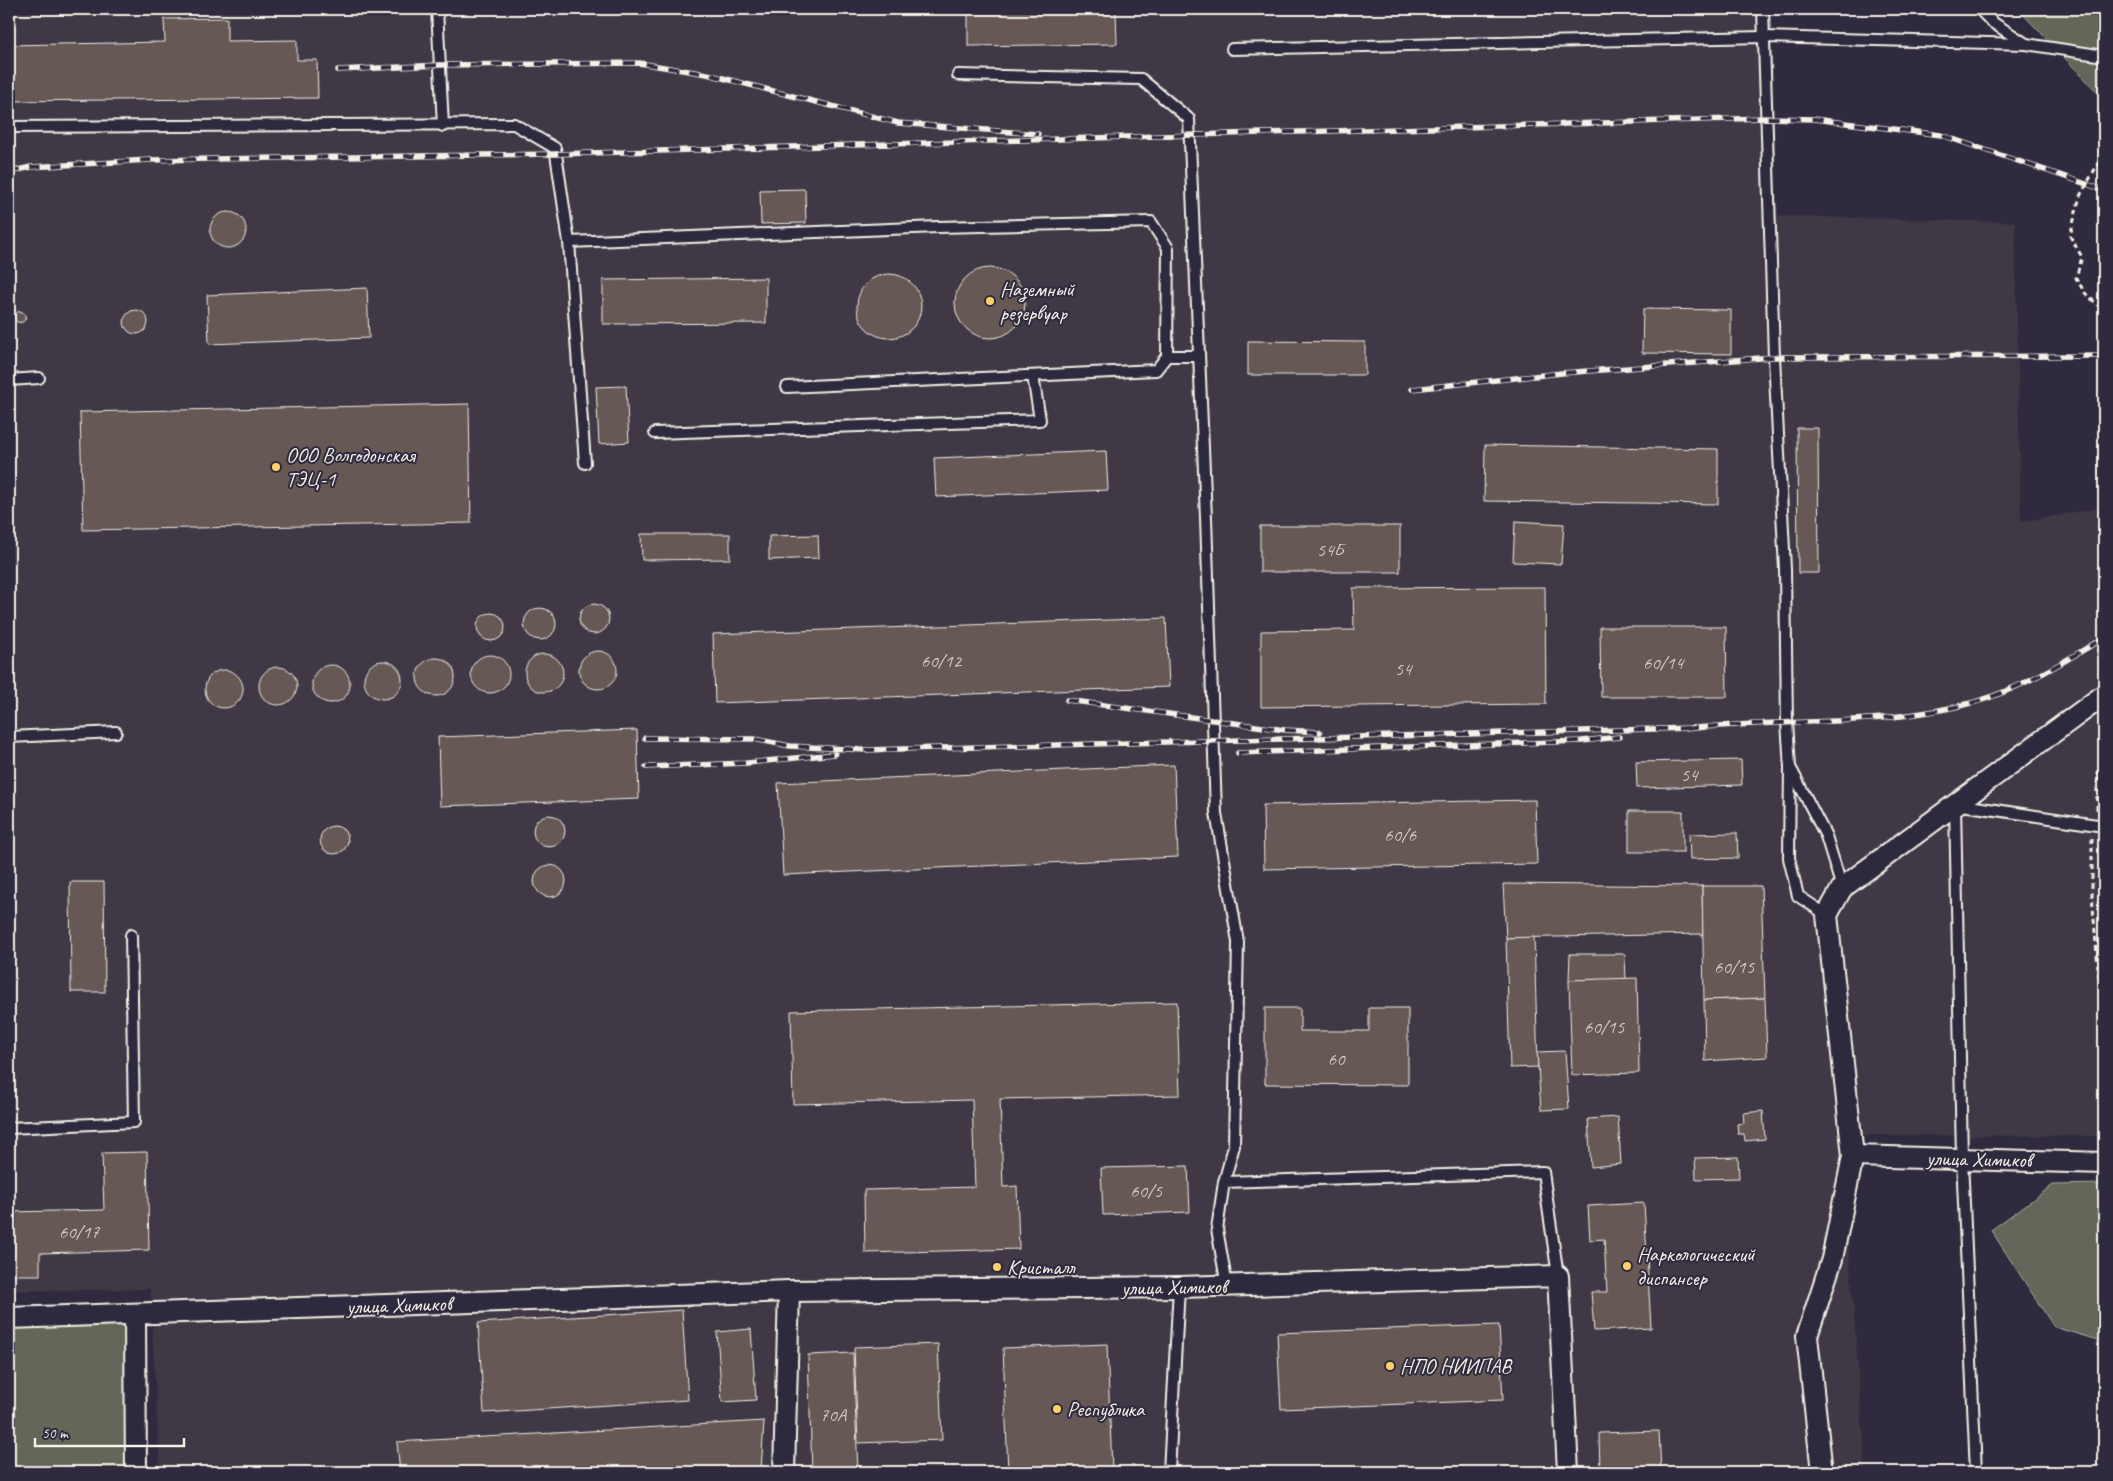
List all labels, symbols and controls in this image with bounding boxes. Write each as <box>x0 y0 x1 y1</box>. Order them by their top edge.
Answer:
place label: Наземный резервуар <box>1000 276 1076 326</box>
marker: Наземный резервуар <box>984 295 996 307</box>
place label: ООО Волгодонская ТЭЦ-1 <box>286 442 416 492</box>
marker: ООО Волгодонская ТЭЦ-1 <box>270 461 282 473</box>
house number: 54Б <box>1317 538 1347 562</box>
house number: 60/12 <box>921 649 963 673</box>
house number: 60/14 <box>1643 651 1686 675</box>
house number: 54 <box>1394 657 1414 681</box>
house number: 54 <box>1680 763 1700 787</box>
house number: 60/6 <box>1384 823 1417 847</box>
house number: 60/15 <box>1714 955 1756 979</box>
house number: 60/15 <box>1584 1015 1626 1039</box>
house number: 60 <box>1327 1047 1346 1071</box>
street label: улица Химиков <box>1924 1145 2036 1173</box>
house number: 60/5 <box>1130 1179 1163 1203</box>
house number: 60/17 <box>59 1220 101 1244</box>
place label: Наркологический диспансер <box>1637 1241 1756 1291</box>
place label: Кристалл <box>1007 1254 1076 1280</box>
marker: Наркологический диспансер <box>1621 1260 1633 1272</box>
marker: Кристалл <box>991 1261 1003 1273</box>
street label: улица Химиков <box>1119 1273 1231 1301</box>
street label: улица Химиков <box>344 1290 456 1320</box>
place label: НПО НИИПАВ <box>1400 1353 1513 1379</box>
marker: НПО НИИПАВ <box>1384 1360 1396 1372</box>
place label: Республика <box>1067 1396 1146 1422</box>
house number: 70А <box>820 1403 848 1427</box>
marker: Республика <box>1051 1403 1063 1415</box>
scale bar <box>35 1416 184 1448</box>
text: 50 m <box>42 1424 69 1443</box>

